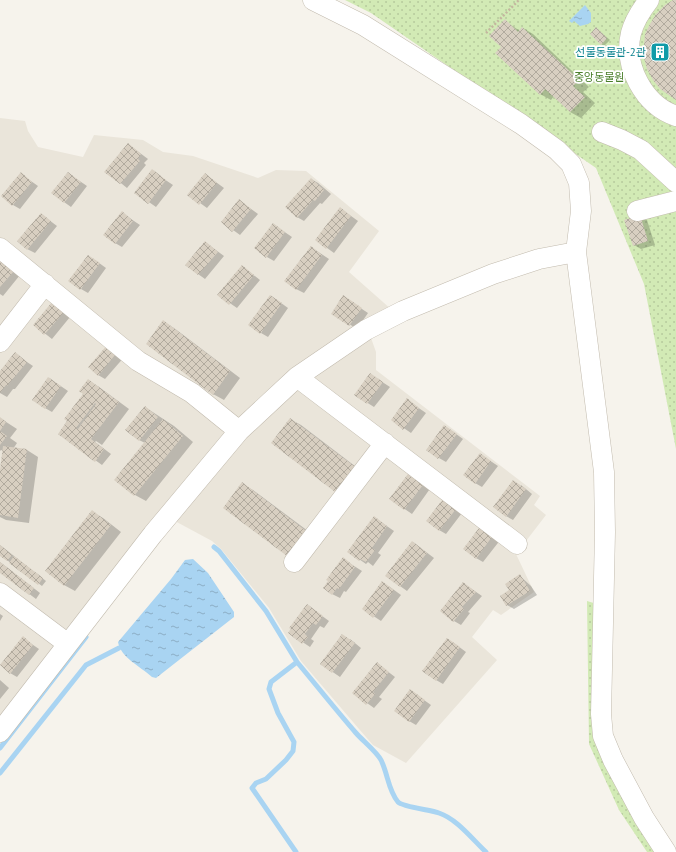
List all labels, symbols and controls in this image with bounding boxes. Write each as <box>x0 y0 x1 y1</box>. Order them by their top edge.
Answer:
building icon: 선물동물관-2관 <box>649 41 671 63</box>
place label: 선물동물관-2관 <box>575 45 646 59</box>
park label: 중앙동물원 <box>574 70 624 84</box>

